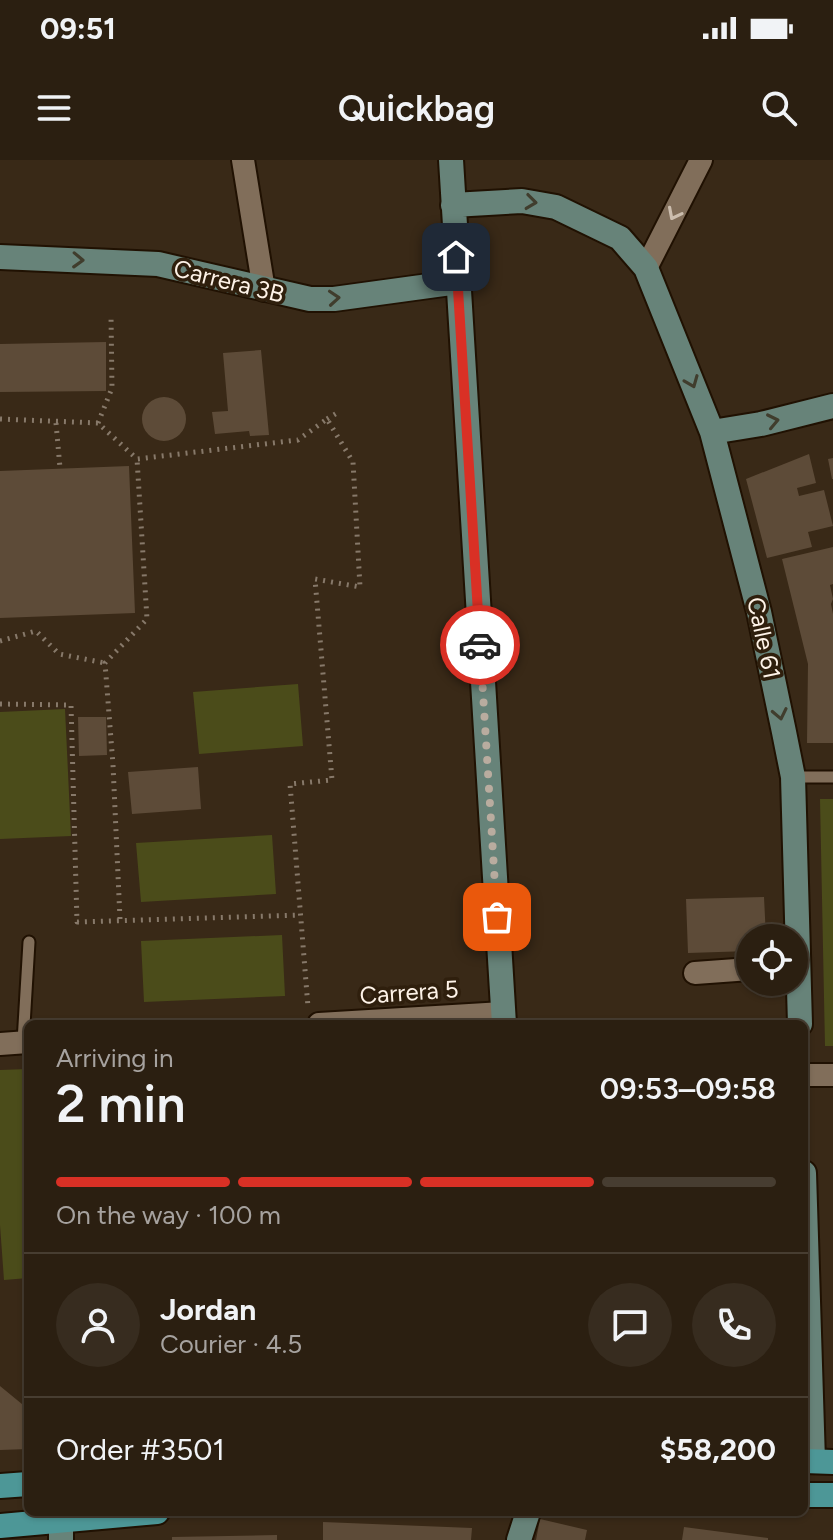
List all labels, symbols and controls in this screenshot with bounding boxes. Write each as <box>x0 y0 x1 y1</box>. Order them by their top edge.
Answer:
text: 09:51 <box>40 10 116 47</box>
icon: menu <box>32 86 76 130</box>
icon: search <box>757 86 801 130</box>
text: Quickbag <box>338 87 495 130</box>
one-way arrow <box>525 194 538 211</box>
one-way arrow <box>668 206 683 221</box>
pin <box>422 223 490 291</box>
icon: home <box>434 235 478 279</box>
one-way arrow <box>72 251 85 268</box>
street label: Carrera 3B <box>171 253 287 309</box>
one-way arrow <box>328 290 341 307</box>
one-way arrow <box>682 375 699 389</box>
one-way arrow <box>766 414 780 431</box>
street label: Calle 61 <box>741 595 787 681</box>
courier <box>440 605 520 685</box>
icon: car <box>458 623 502 667</box>
one-way arrow <box>771 708 788 721</box>
pin <box>463 883 531 951</box>
icon: bag <box>475 895 519 939</box>
map controls <box>736 924 808 996</box>
button: locate <box>736 924 808 996</box>
street label: Carrera 5 <box>359 974 459 1010</box>
text: Arriving in <box>56 1042 174 1074</box>
text: 09:53–09:58 <box>600 1070 776 1107</box>
text: 2 min <box>56 1073 185 1135</box>
text: On the way · 100 m <box>56 1199 281 1231</box>
button: person <box>56 1283 140 1367</box>
button: chat <box>588 1283 672 1367</box>
button: phone <box>692 1283 776 1367</box>
text: Jordan <box>160 1291 256 1328</box>
text: Courier · 4.5 <box>160 1328 302 1360</box>
text: Order #3501 <box>56 1431 225 1468</box>
text: $58,200 <box>660 1431 776 1468</box>

